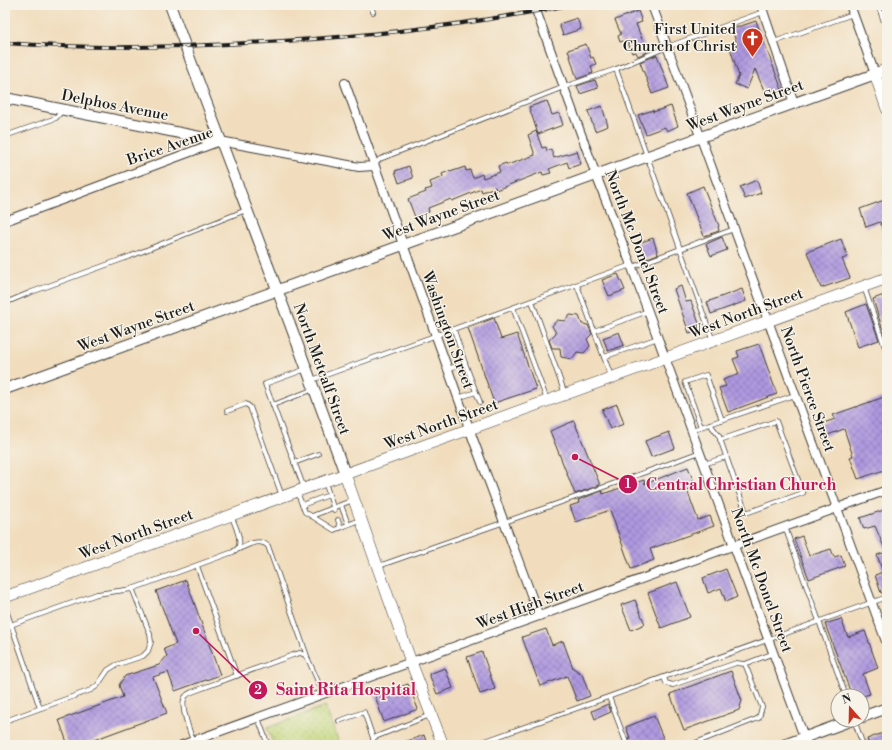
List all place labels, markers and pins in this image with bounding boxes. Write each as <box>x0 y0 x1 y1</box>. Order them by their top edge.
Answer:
place label: First United Church of Christ <box>623 20 737 56</box>
church icon: First United Church of Christ <box>739 25 765 58</box>
callout: Central Christian Church <box>618 470 845 498</box>
callout: Saint Rita Hospital <box>248 676 424 704</box>

